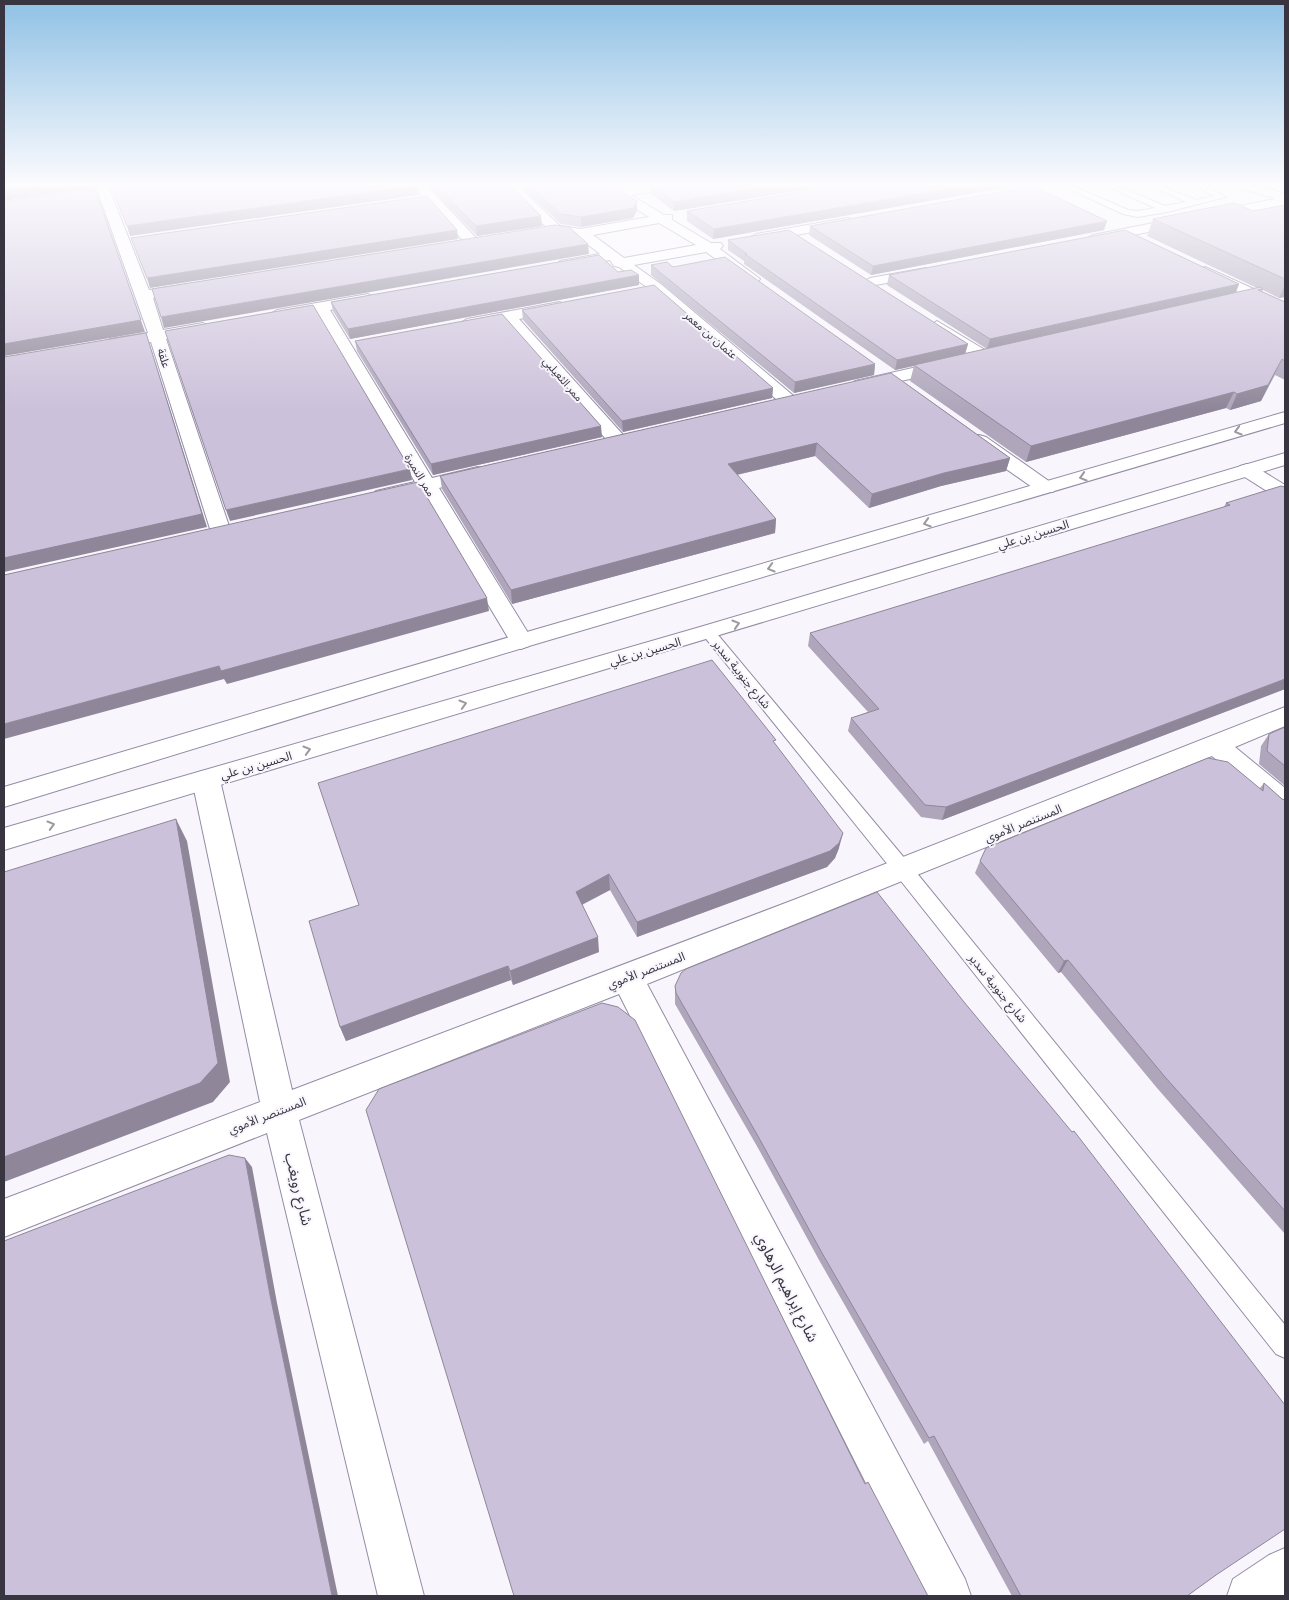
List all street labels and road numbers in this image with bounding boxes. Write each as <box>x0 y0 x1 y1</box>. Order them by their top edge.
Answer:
street label: عثمان بن معمر <box>681 307 741 362</box>
street label: علقة <box>154 347 174 370</box>
street label: ممر الثعيلبي <box>538 354 586 406</box>
street label: ممر النميرة <box>402 451 438 499</box>
street label: الحسين بن علي <box>995 516 1072 555</box>
street label: الحسين بن علي <box>607 634 684 671</box>
street label: شارع جنوبية سدير <box>707 636 774 713</box>
street label: الحسين بن علي <box>218 748 295 785</box>
street label: المستنصر الأموي <box>982 801 1065 848</box>
street label: المستنصر الأموي <box>605 948 688 994</box>
street label: شارع جنوبية سدير <box>963 950 1030 1027</box>
street label: المستنصر الأموي <box>226 1093 309 1139</box>
street label: شارع رويغب <box>278 1151 317 1228</box>
street label: شارع إبراهيم الرهاوي <box>748 1229 823 1347</box>

